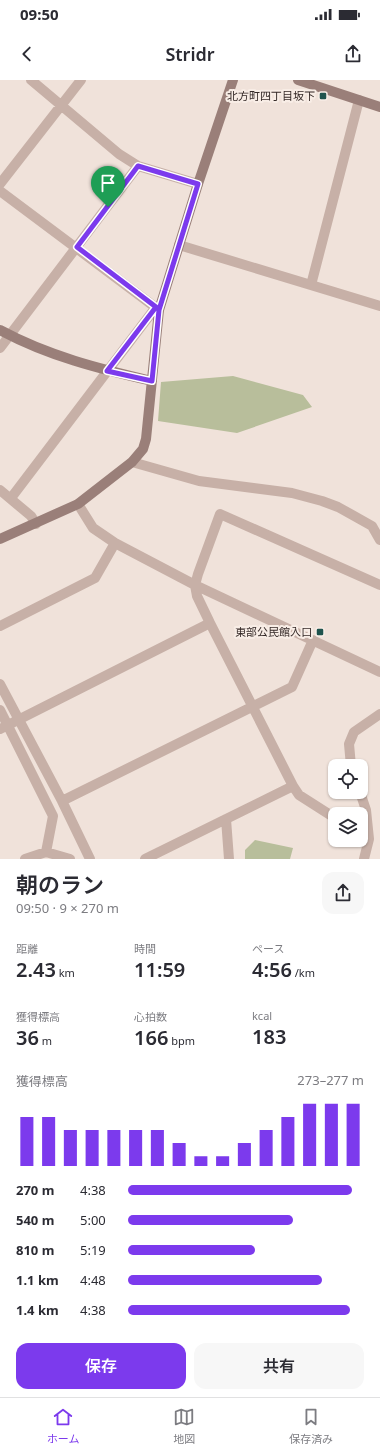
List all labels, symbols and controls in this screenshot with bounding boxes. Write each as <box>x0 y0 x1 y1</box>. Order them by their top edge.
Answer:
text: 09:50 <box>20 4 59 24</box>
text: Stridr <box>165 42 215 66</box>
icon: back <box>16 43 38 65</box>
icon: share <box>342 43 364 65</box>
place label: 北方町四丁目坂下 <box>227 88 315 103</box>
marker: 北方町四丁目坂下 <box>318 91 328 101</box>
pin <box>91 166 125 207</box>
icon: arrive <box>97 172 119 194</box>
place label: 東部公民館入口 <box>235 624 312 639</box>
marker: 東部公民館入口 <box>315 627 325 637</box>
map controls <box>328 759 368 847</box>
button: locate <box>328 759 368 799</box>
button: layers <box>328 807 368 847</box>
text: 朝のラン <box>16 869 104 899</box>
button: share <box>322 872 364 914</box>
text: 09:50 · 9 × 270 m <box>16 899 119 917</box>
text: 距離 <box>16 941 38 956</box>
text: 時間 <box>134 941 156 956</box>
text: ペース <box>252 941 284 956</box>
text: 2.43 <box>16 956 56 983</box>
text: 11:59 <box>134 956 185 983</box>
text: 4:56 <box>252 956 292 983</box>
text: km <box>56 965 75 980</box>
text: /km <box>292 965 315 980</box>
text: kcal <box>252 1008 272 1023</box>
text: 獲得標高 <box>16 1009 60 1024</box>
text: 心拍数 <box>134 1009 167 1024</box>
text: 183 <box>252 1023 286 1050</box>
text: 36 <box>16 1024 39 1051</box>
text: 166 <box>134 1024 168 1051</box>
text: m <box>39 1033 52 1048</box>
text: bpm <box>168 1033 195 1048</box>
text: 273–277 m <box>297 1071 364 1089</box>
text: 獲得標高 <box>16 1072 68 1090</box>
text: 270 m <box>16 1181 54 1199</box>
text: 4:38 <box>80 1181 106 1199</box>
text: 540 m <box>16 1211 54 1229</box>
text: 5:00 <box>80 1211 106 1229</box>
text: 810 m <box>16 1241 54 1259</box>
text: 5:19 <box>80 1241 106 1259</box>
text: 1.1 km <box>16 1271 59 1289</box>
text: 4:48 <box>80 1271 106 1289</box>
text: 1.4 km <box>16 1301 59 1319</box>
text: 4:38 <box>80 1301 106 1319</box>
button: 保存 <box>16 1343 186 1389</box>
button: 共有 <box>194 1343 364 1389</box>
tab: ホーム <box>47 1406 80 1446</box>
tab: 地図 <box>173 1406 195 1446</box>
tab: 保存済み <box>289 1406 333 1446</box>

